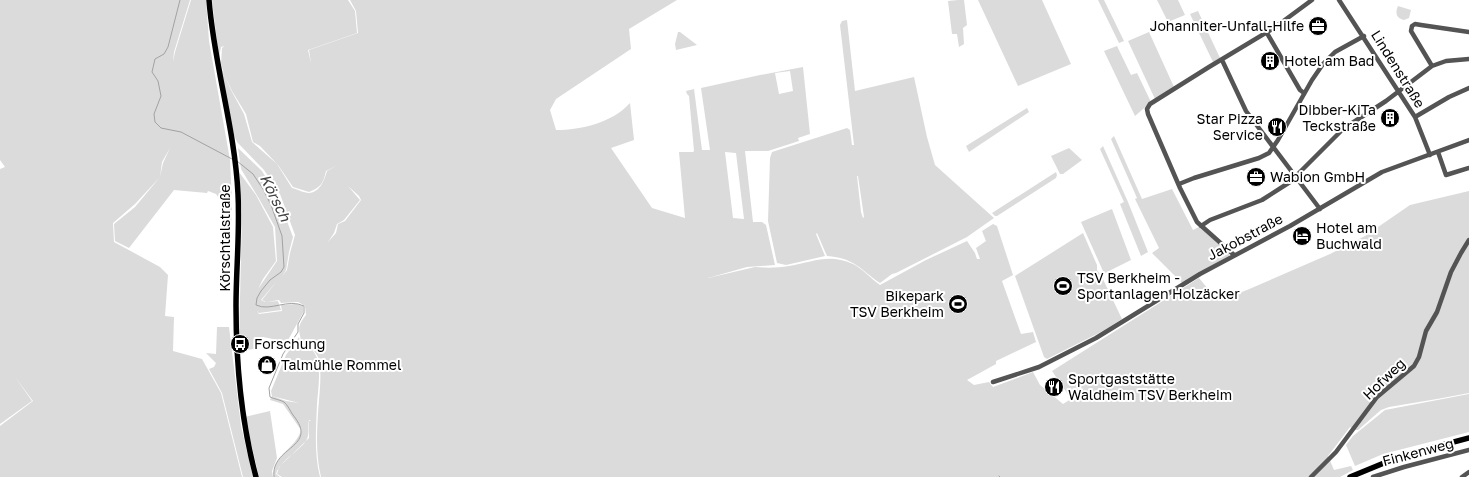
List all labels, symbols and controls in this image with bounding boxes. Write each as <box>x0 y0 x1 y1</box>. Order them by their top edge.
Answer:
office icon: Johanniter-Unfall-Hilfe <box>1307 15 1329 37</box>
place label: Johanniter-Unfall-Hilfe <box>1150 17 1304 34</box>
street label: Lindenstraße <box>1368 27 1429 111</box>
building icon: Hotel am Bad <box>1259 50 1281 72</box>
place label: Hotel am Bad <box>1284 52 1374 69</box>
place label: Dibber-KiTa Teckstraße <box>1298 101 1376 134</box>
building icon: Dibber-KiTa Teckstraße <box>1379 107 1401 129</box>
place label: Star Pizza Service <box>1197 110 1263 143</box>
restaurant icon: Star Pizza Service <box>1266 116 1288 138</box>
office icon: Wabion GmbH <box>1245 166 1267 188</box>
place label: Wabion GmbH <box>1270 168 1365 185</box>
water label: Körsch <box>257 171 295 225</box>
street label: Körschtalstraße <box>216 184 233 292</box>
street label: Jakobstraße <box>1204 210 1285 264</box>
place label: Hotel am Buchwald <box>1316 219 1382 252</box>
hotel icon: Hotel am Buchwald <box>1291 225 1313 247</box>
place label: TSV Berkheim - Sportanlagen Holzäcker <box>1077 269 1240 302</box>
sports icon: TSV Berkheim - Sportanlagen Holzäcker <box>1052 275 1074 297</box>
place label: Bikepark TSV Berkheim <box>850 287 944 320</box>
sports icon: Bikepark TSV Berkheim <box>947 293 969 315</box>
bus stop icon: Forschung <box>229 333 251 355</box>
place label: Forschung <box>254 335 325 352</box>
shop icon: Talmühle Rommel <box>256 354 278 376</box>
street label: Hofweg <box>1359 354 1408 403</box>
place label: Talmühle Rommel <box>281 356 401 373</box>
place label: Sportgaststätte Waldheim TSV Berkheim <box>1068 370 1232 403</box>
restaurant icon: Sportgaststätte Waldheim TSV Berkheim <box>1043 376 1065 398</box>
street label: Finkenweg <box>1380 434 1455 469</box>

